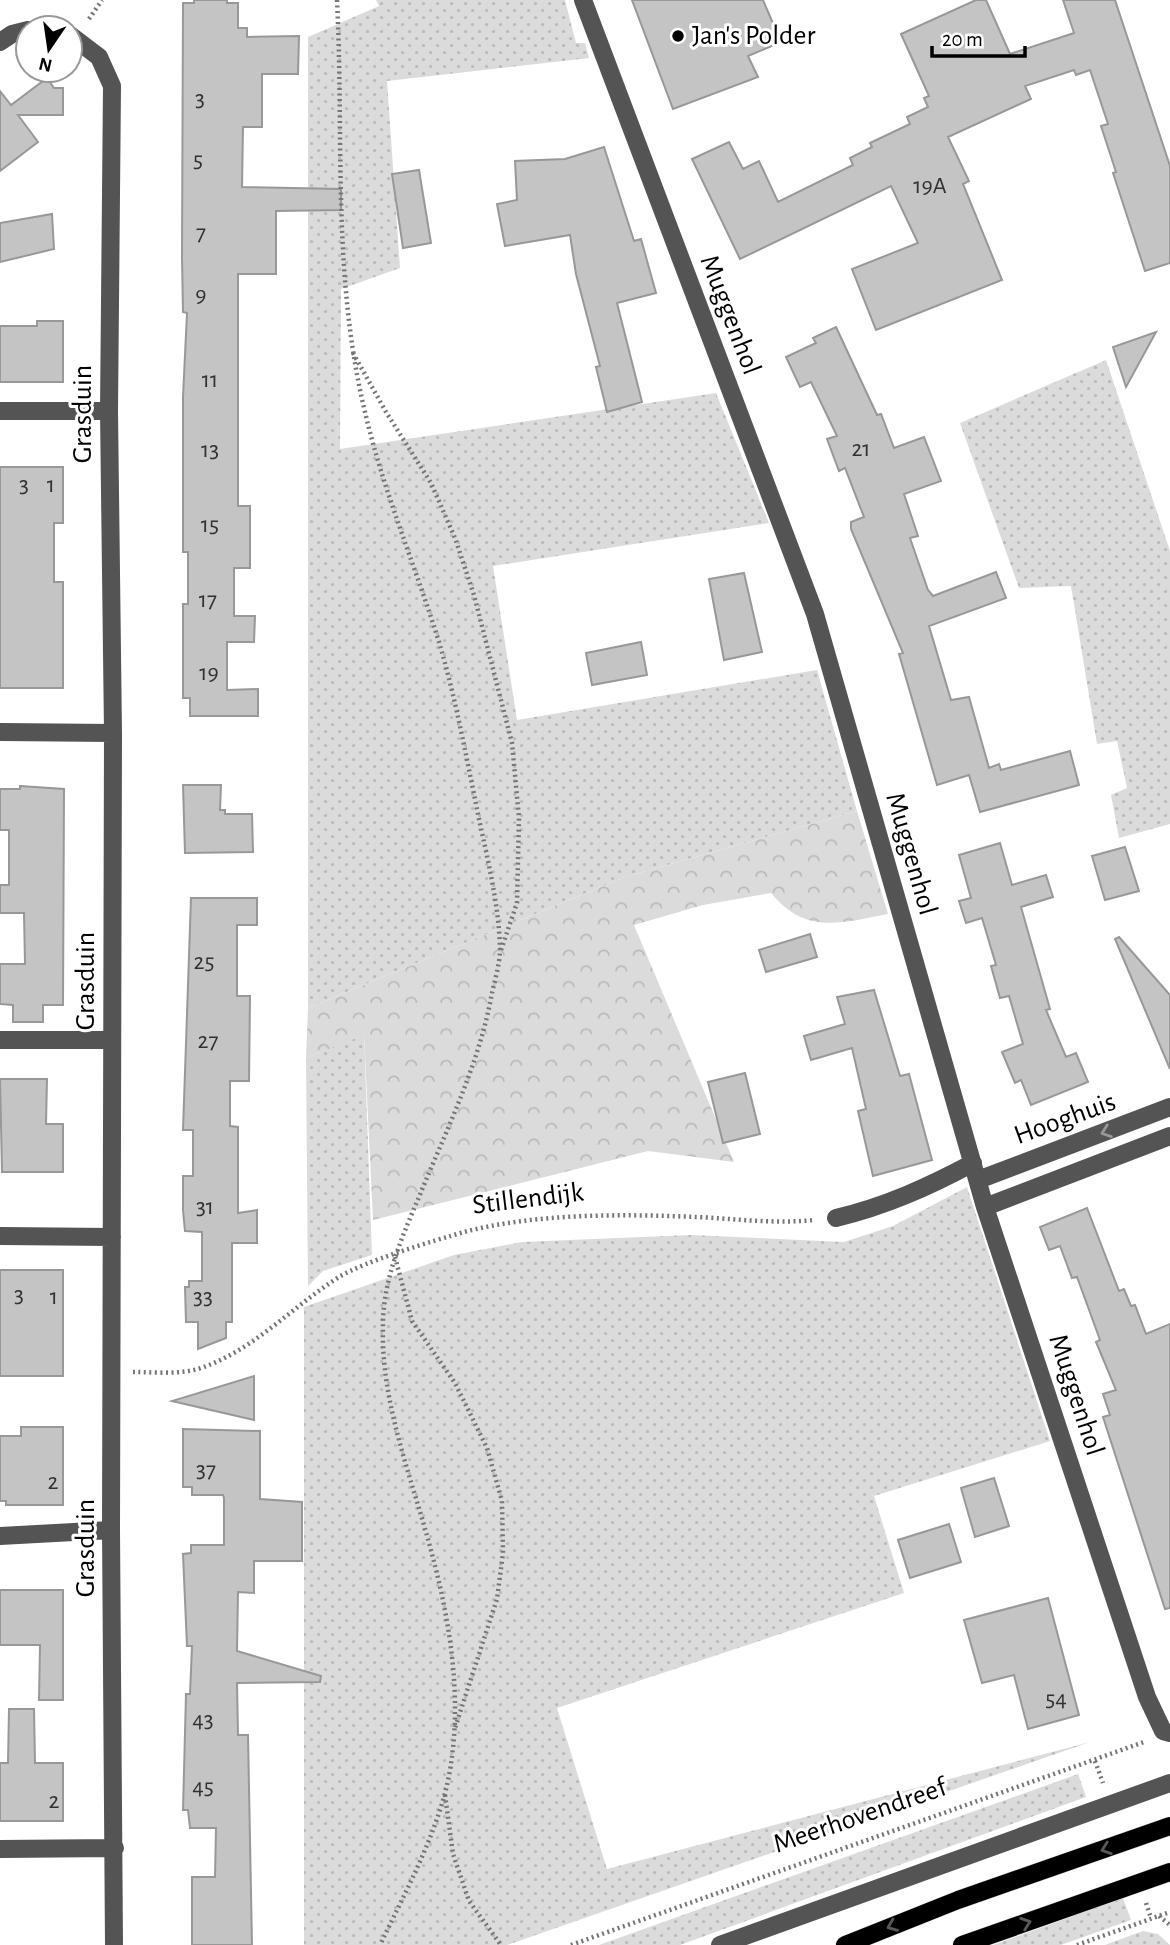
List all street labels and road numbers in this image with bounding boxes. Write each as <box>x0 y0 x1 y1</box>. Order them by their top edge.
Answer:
street label: Muggenhol <box>694 251 766 379</box>
street label: Grasduin <box>69 365 97 463</box>
street label: Muggenhol <box>880 790 942 918</box>
street label: Grasduin <box>72 932 100 1030</box>
street label: Hooghuis <box>1011 1088 1119 1150</box>
street label: Stillendijk <box>471 1178 585 1220</box>
street label: Muggenhol <box>1043 1331 1109 1459</box>
street label: Grasduin <box>72 1499 100 1597</box>
street label: Meerhovendreef <box>770 1773 952 1859</box>

